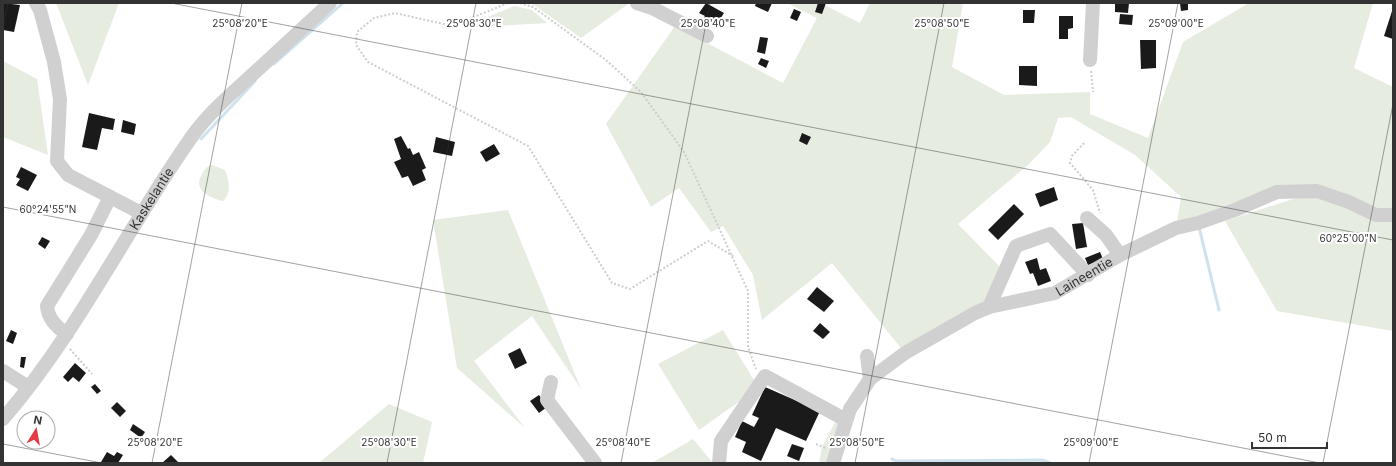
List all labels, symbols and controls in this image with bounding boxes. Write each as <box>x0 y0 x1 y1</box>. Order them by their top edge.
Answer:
text: 25°08'20"E <box>212 17 268 29</box>
text: 25°08'30"E <box>446 17 502 29</box>
text: 25°08'40"E <box>680 17 736 29</box>
text: 25°08'50"E <box>914 17 970 29</box>
text: 25°09'00"E <box>1148 17 1204 29</box>
street label: Kaskelantie <box>126 164 177 233</box>
text: 60°24'55"N <box>20 203 76 215</box>
text: 60°25'00"N <box>1319 232 1377 244</box>
street label: Laineentie <box>1052 253 1115 299</box>
north arrow <box>16 410 56 450</box>
text: N <box>32 413 43 428</box>
scale bar <box>1252 424 1327 450</box>
text: 50 m <box>1258 430 1287 445</box>
text: 25°08'20"E <box>127 436 183 448</box>
text: 25°08'30"E <box>361 436 417 448</box>
text: 25°08'40"E <box>595 436 651 448</box>
text: 25°08'50"E <box>829 436 885 448</box>
text: 25°09'00"E <box>1063 436 1119 448</box>

